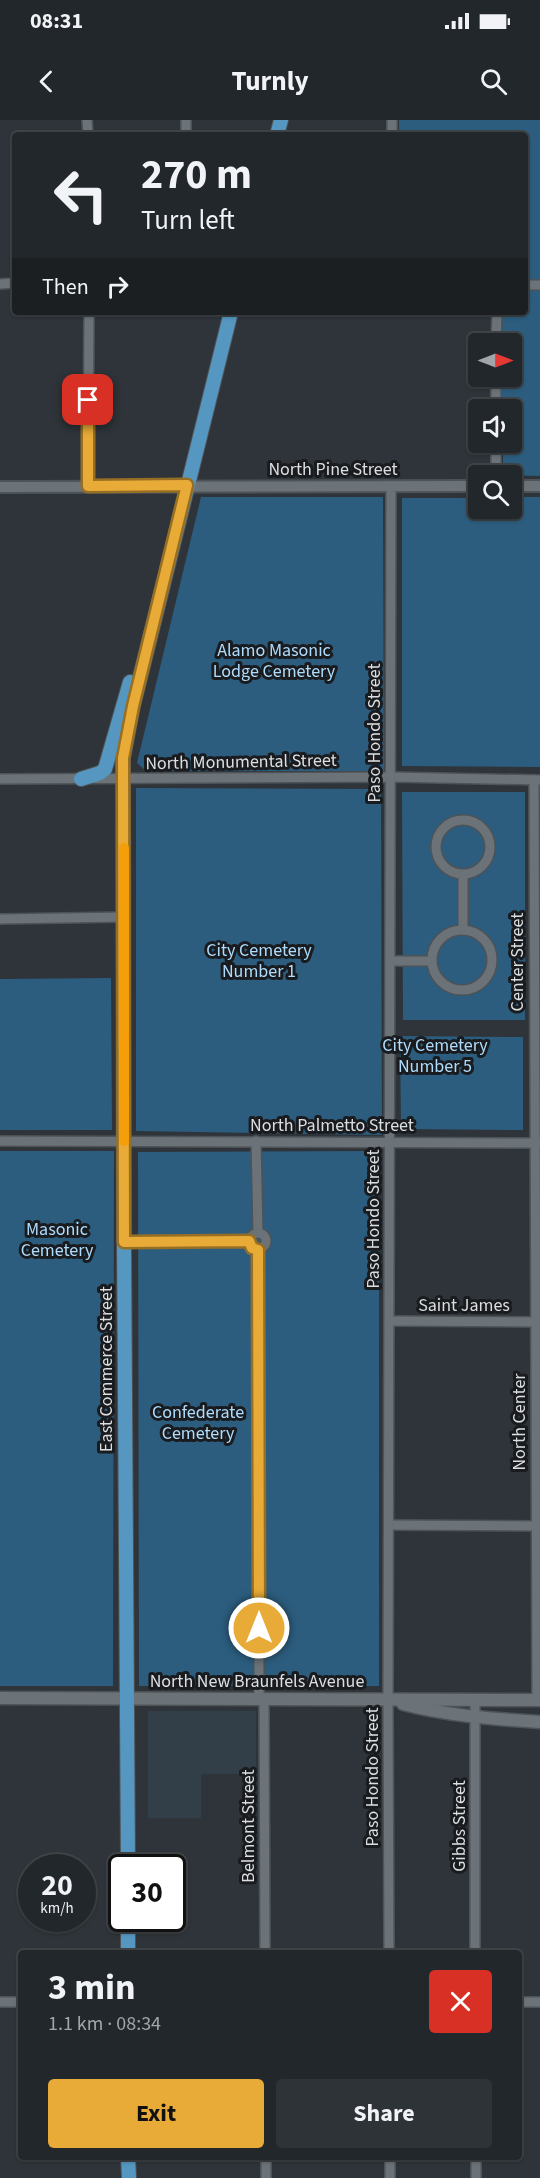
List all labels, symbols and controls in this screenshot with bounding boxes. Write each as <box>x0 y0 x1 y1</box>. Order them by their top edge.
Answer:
text: 08:31 <box>30 5 83 37</box>
text: Turnly <box>231 62 309 101</box>
icon: back <box>30 65 63 98</box>
icon: search <box>477 65 510 98</box>
text: 270 m <box>141 145 252 205</box>
icon: left <box>42 156 120 234</box>
text: Turn left <box>141 201 235 240</box>
icon: right <box>101 270 134 303</box>
text: Then <box>42 271 89 303</box>
north arrow <box>468 333 522 387</box>
map controls <box>468 333 522 519</box>
pin <box>62 374 113 425</box>
icon: arrive <box>71 383 104 416</box>
button: sound <box>468 399 522 453</box>
street label: North Pine Street <box>268 457 398 482</box>
button: search <box>468 465 522 519</box>
park label: Alamo Masonic Lodge Cemetery <box>213 638 336 684</box>
street label: Paso Hondo Street <box>362 663 387 803</box>
street label: North Monumental Street <box>145 748 337 776</box>
street label: Center Street <box>505 913 530 1011</box>
park label: City Cemetery Number 1 <box>206 938 312 984</box>
park label: City Cemetery Number 5 <box>382 1033 488 1079</box>
street label: North Palmetto Street <box>250 1113 414 1138</box>
street label: Paso Hondo Street <box>361 1149 386 1289</box>
park label: Masonic Cemetery <box>21 1217 94 1263</box>
street label: East Commerce Street <box>94 1286 119 1452</box>
street label: Saint James <box>418 1293 510 1318</box>
street label: North Center <box>507 1373 532 1471</box>
park label: Confederate Cemetery <box>152 1400 244 1446</box>
position arrow <box>227 1596 291 1660</box>
street label: North New Braunfels Avenue <box>150 1669 364 1694</box>
street label: Paso Hondo Street <box>360 1707 385 1847</box>
street label: Belmont Street <box>236 1769 261 1883</box>
street label: Gibbs Street <box>447 1780 472 1872</box>
speed limit sign: 30 <box>108 1854 186 1932</box>
text: 20 <box>41 1864 73 1907</box>
text: km/h <box>40 1898 74 1919</box>
text: 3 min <box>48 1962 136 2013</box>
button: close <box>429 1970 492 2033</box>
text: 1.1 km · 08:34 <box>48 2010 161 2038</box>
button: Exit <box>48 2079 264 2148</box>
button: Share <box>276 2079 492 2148</box>

